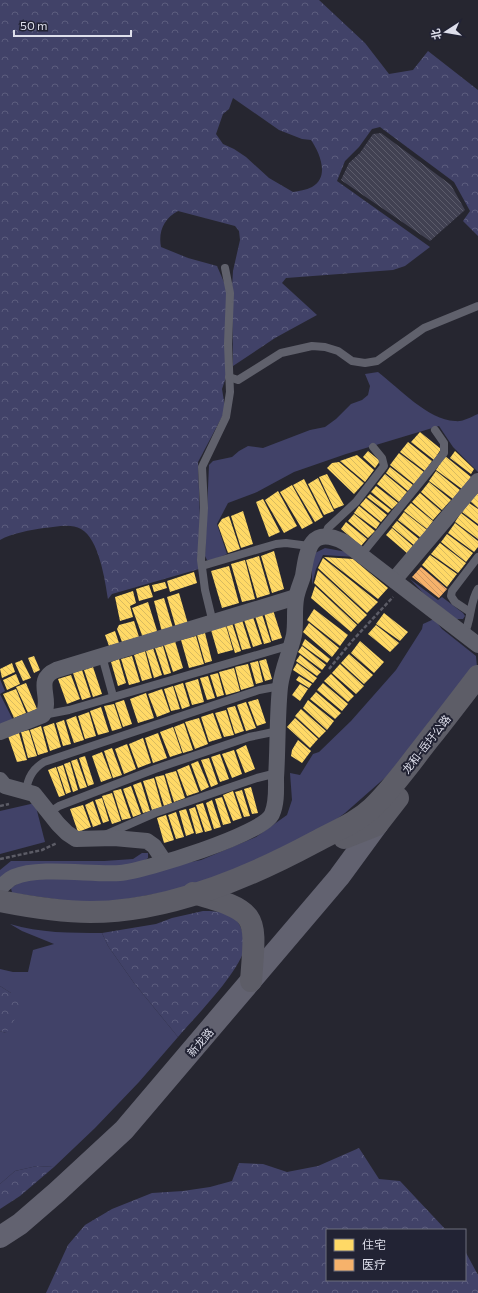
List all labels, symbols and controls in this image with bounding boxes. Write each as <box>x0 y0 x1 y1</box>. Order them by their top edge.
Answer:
scale bar <box>14 12 131 38</box>
north arrow <box>426 12 466 52</box>
text: 50 m <box>20 18 48 32</box>
text: 北 <box>428 27 443 41</box>
street label: 龙和-岳圩公路 <box>399 712 453 776</box>
street label: 新龙路 <box>184 1025 216 1059</box>
legend <box>326 1229 466 1281</box>
text: 住宅 <box>362 1237 386 1251</box>
text: 医疗 <box>362 1257 386 1271</box>

